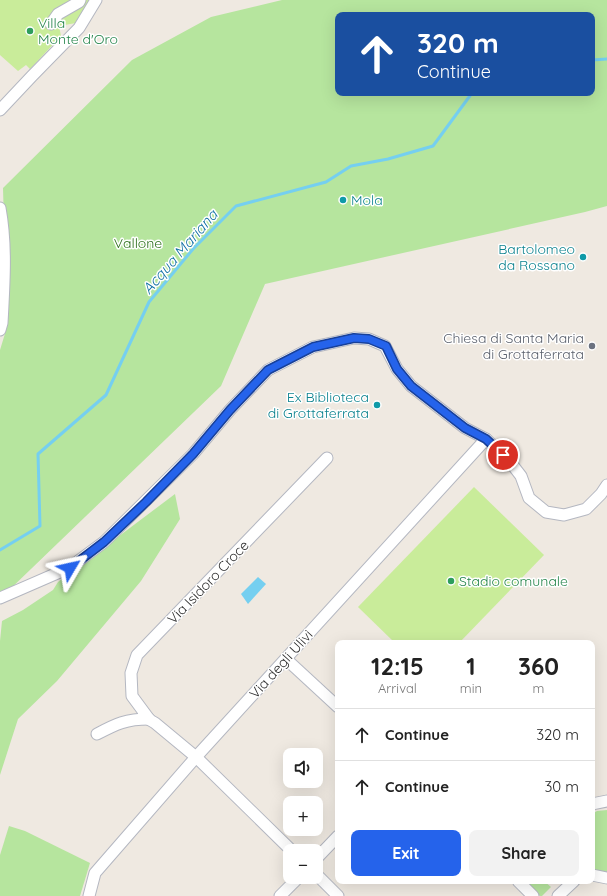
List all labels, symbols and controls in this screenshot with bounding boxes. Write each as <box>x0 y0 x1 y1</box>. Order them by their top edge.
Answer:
place label: Villa Monte d'Oro <box>38 14 118 48</box>
text: 320 m <box>417 25 499 60</box>
marker: Villa Monte d'Oro <box>25 26 35 36</box>
icon: ahead <box>351 28 403 80</box>
text: Continue <box>417 60 491 83</box>
place label: Mola <box>351 191 383 209</box>
marker: Mola <box>338 195 348 205</box>
water label: Acqua Mariana <box>138 205 222 298</box>
park label: Vallone <box>114 234 162 252</box>
place label: Bartolomeo da Rossano <box>498 240 575 274</box>
marker: Bartolomeo da Rossano <box>578 252 588 262</box>
place label: Chiesa di Santa Maria di Grottaferrata <box>443 329 584 363</box>
marker: Chiesa di Santa Maria di Grottaferrata <box>587 341 597 351</box>
place label: Ex Biblioteca di Grottaferrata <box>268 388 369 422</box>
marker: Ex Biblioteca di Grottaferrata <box>372 400 382 410</box>
pin <box>486 438 520 472</box>
icon: arrive <box>492 444 514 466</box>
street label: Via Isidoro Croce <box>163 536 253 628</box>
position arrow <box>49 547 91 589</box>
place label: Stadio comunale <box>459 572 568 590</box>
marker: Stadio comunale <box>446 576 456 586</box>
street label: Via degli Ulivi <box>245 626 317 702</box>
text: 12:15 <box>371 651 424 681</box>
text: 1 <box>466 651 476 681</box>
text: 360 <box>518 651 559 681</box>
text: Arrival <box>378 680 417 696</box>
text: min <box>460 680 482 696</box>
text: m <box>533 680 544 696</box>
icon: ahead <box>351 724 373 746</box>
text: Continue <box>385 725 449 744</box>
text: 320 m <box>536 725 579 744</box>
map controls <box>283 748 323 884</box>
button: sound <box>283 748 323 788</box>
icon: ahead <box>351 776 373 798</box>
text: Continue <box>385 777 449 796</box>
text: 30 m <box>544 777 579 796</box>
button: + <box>283 796 323 836</box>
button: Exit <box>351 830 461 876</box>
button: Share <box>469 830 579 876</box>
button: − <box>283 844 323 884</box>

